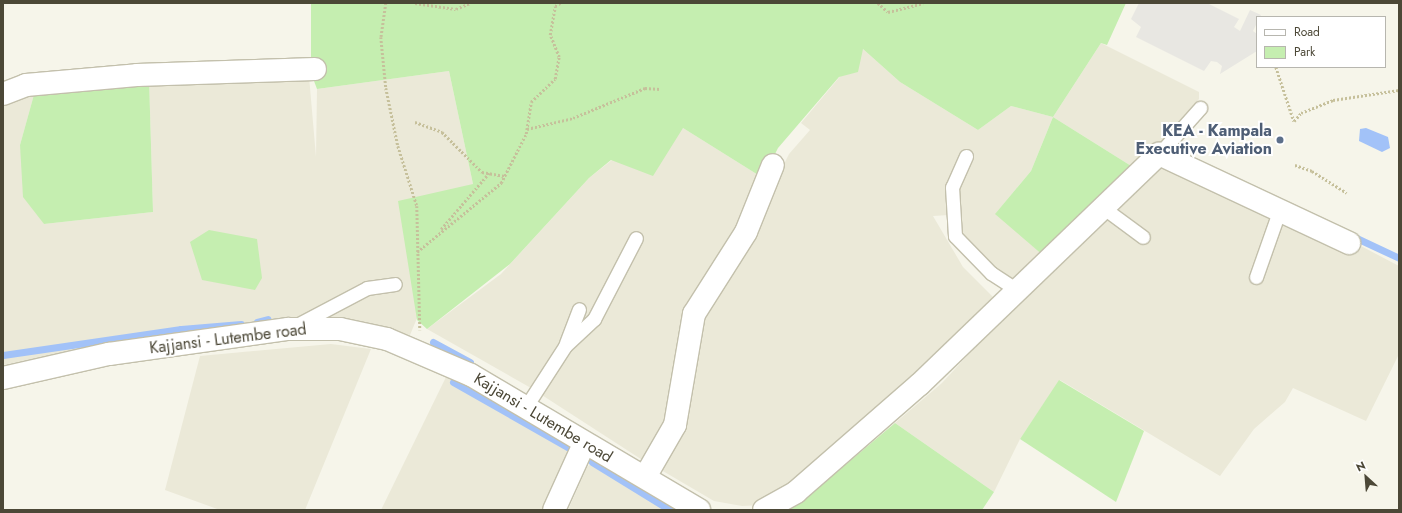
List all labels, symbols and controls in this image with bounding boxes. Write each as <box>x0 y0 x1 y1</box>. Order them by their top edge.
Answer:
legend <box>1256 16 1386 68</box>
text: Road <box>1294 23 1320 41</box>
text: Park <box>1294 43 1315 61</box>
place label: KEA - Kampala Executive Aviation <box>1136 121 1272 159</box>
marker: KEA - Kampala Executive Aviation <box>1275 135 1285 145</box>
street label: Kajjansi - Lutembe road <box>148 320 308 358</box>
street label: Kajjansi - Lutembe road <box>470 369 616 467</box>
north arrow <box>1346 457 1386 497</box>
text: N <box>1353 457 1368 475</box>

